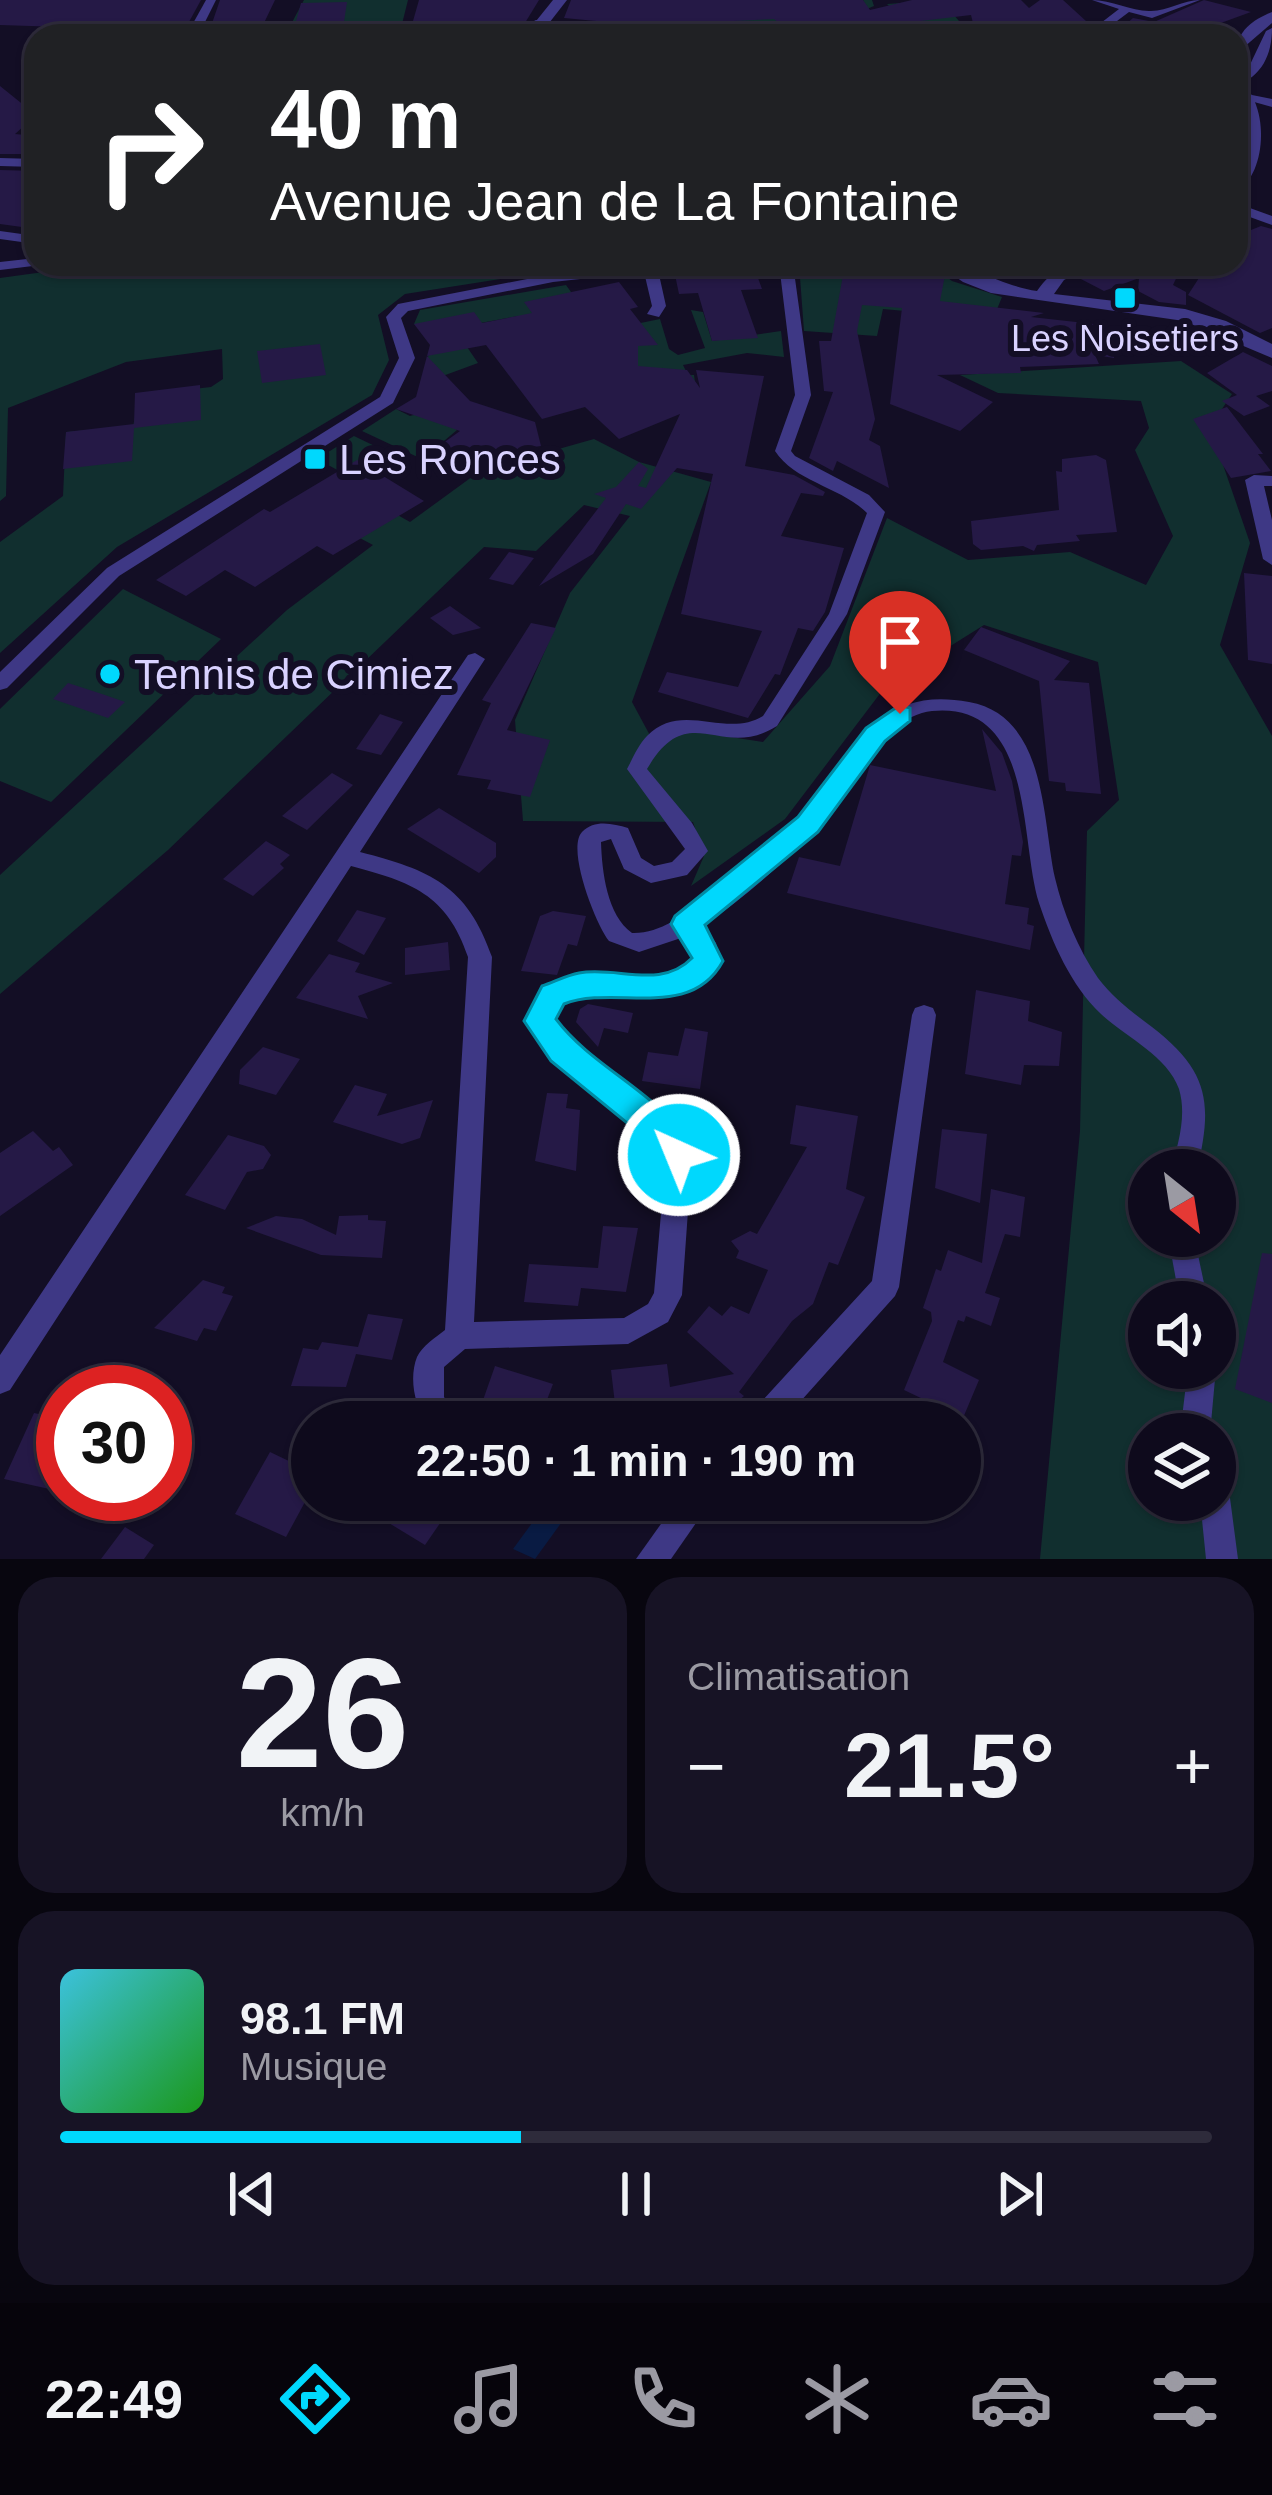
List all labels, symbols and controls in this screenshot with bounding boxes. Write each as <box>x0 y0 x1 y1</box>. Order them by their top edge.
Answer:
icon: right <box>72 72 228 228</box>
text: 40 m <box>270 72 461 166</box>
text: Avenue Jean de La Fontaine <box>270 171 960 231</box>
marker: Les Noisetiers <box>1112 285 1138 311</box>
place label: Les Noisetiers <box>1011 318 1239 359</box>
place label: Les Ronces <box>339 436 561 483</box>
marker: Les Ronces <box>302 446 328 472</box>
pin <box>849 591 951 714</box>
icon: arrive <box>867 609 933 675</box>
place label: Tennis de Cimiez <box>134 651 454 698</box>
marker: Tennis de Cimiez <box>97 661 123 687</box>
position arrow <box>616 1092 742 1218</box>
north arrow <box>1128 1149 1236 1257</box>
map controls <box>1128 1149 1236 1521</box>
button: sound <box>1128 1281 1236 1389</box>
speed limit sign: 30 <box>36 1365 192 1521</box>
button: layers <box>1128 1413 1236 1521</box>
text: 22:50 · 1 min · 190 m <box>416 1435 856 1486</box>
text: 26 <box>236 1626 409 1800</box>
text: Climatisation <box>687 1655 910 1698</box>
text: 21.5° <box>844 1716 1055 1816</box>
text: − <box>687 1729 726 1803</box>
text: + <box>1173 1729 1212 1803</box>
text: km/h <box>280 1791 365 1834</box>
text: 98.1 FM <box>240 1993 405 2044</box>
text: Musique <box>240 2045 387 2088</box>
icon: previous <box>219 2161 285 2227</box>
icon: pause <box>603 2161 669 2227</box>
icon: next <box>987 2161 1053 2227</box>
icon: directions <box>273 2357 357 2441</box>
icon: music <box>447 2357 531 2441</box>
icon: phone <box>621 2357 705 2441</box>
icon: climate <box>795 2357 879 2441</box>
icon: car <box>969 2357 1053 2441</box>
icon: filters <box>1143 2357 1227 2441</box>
text: 22:49 <box>45 2369 183 2429</box>

